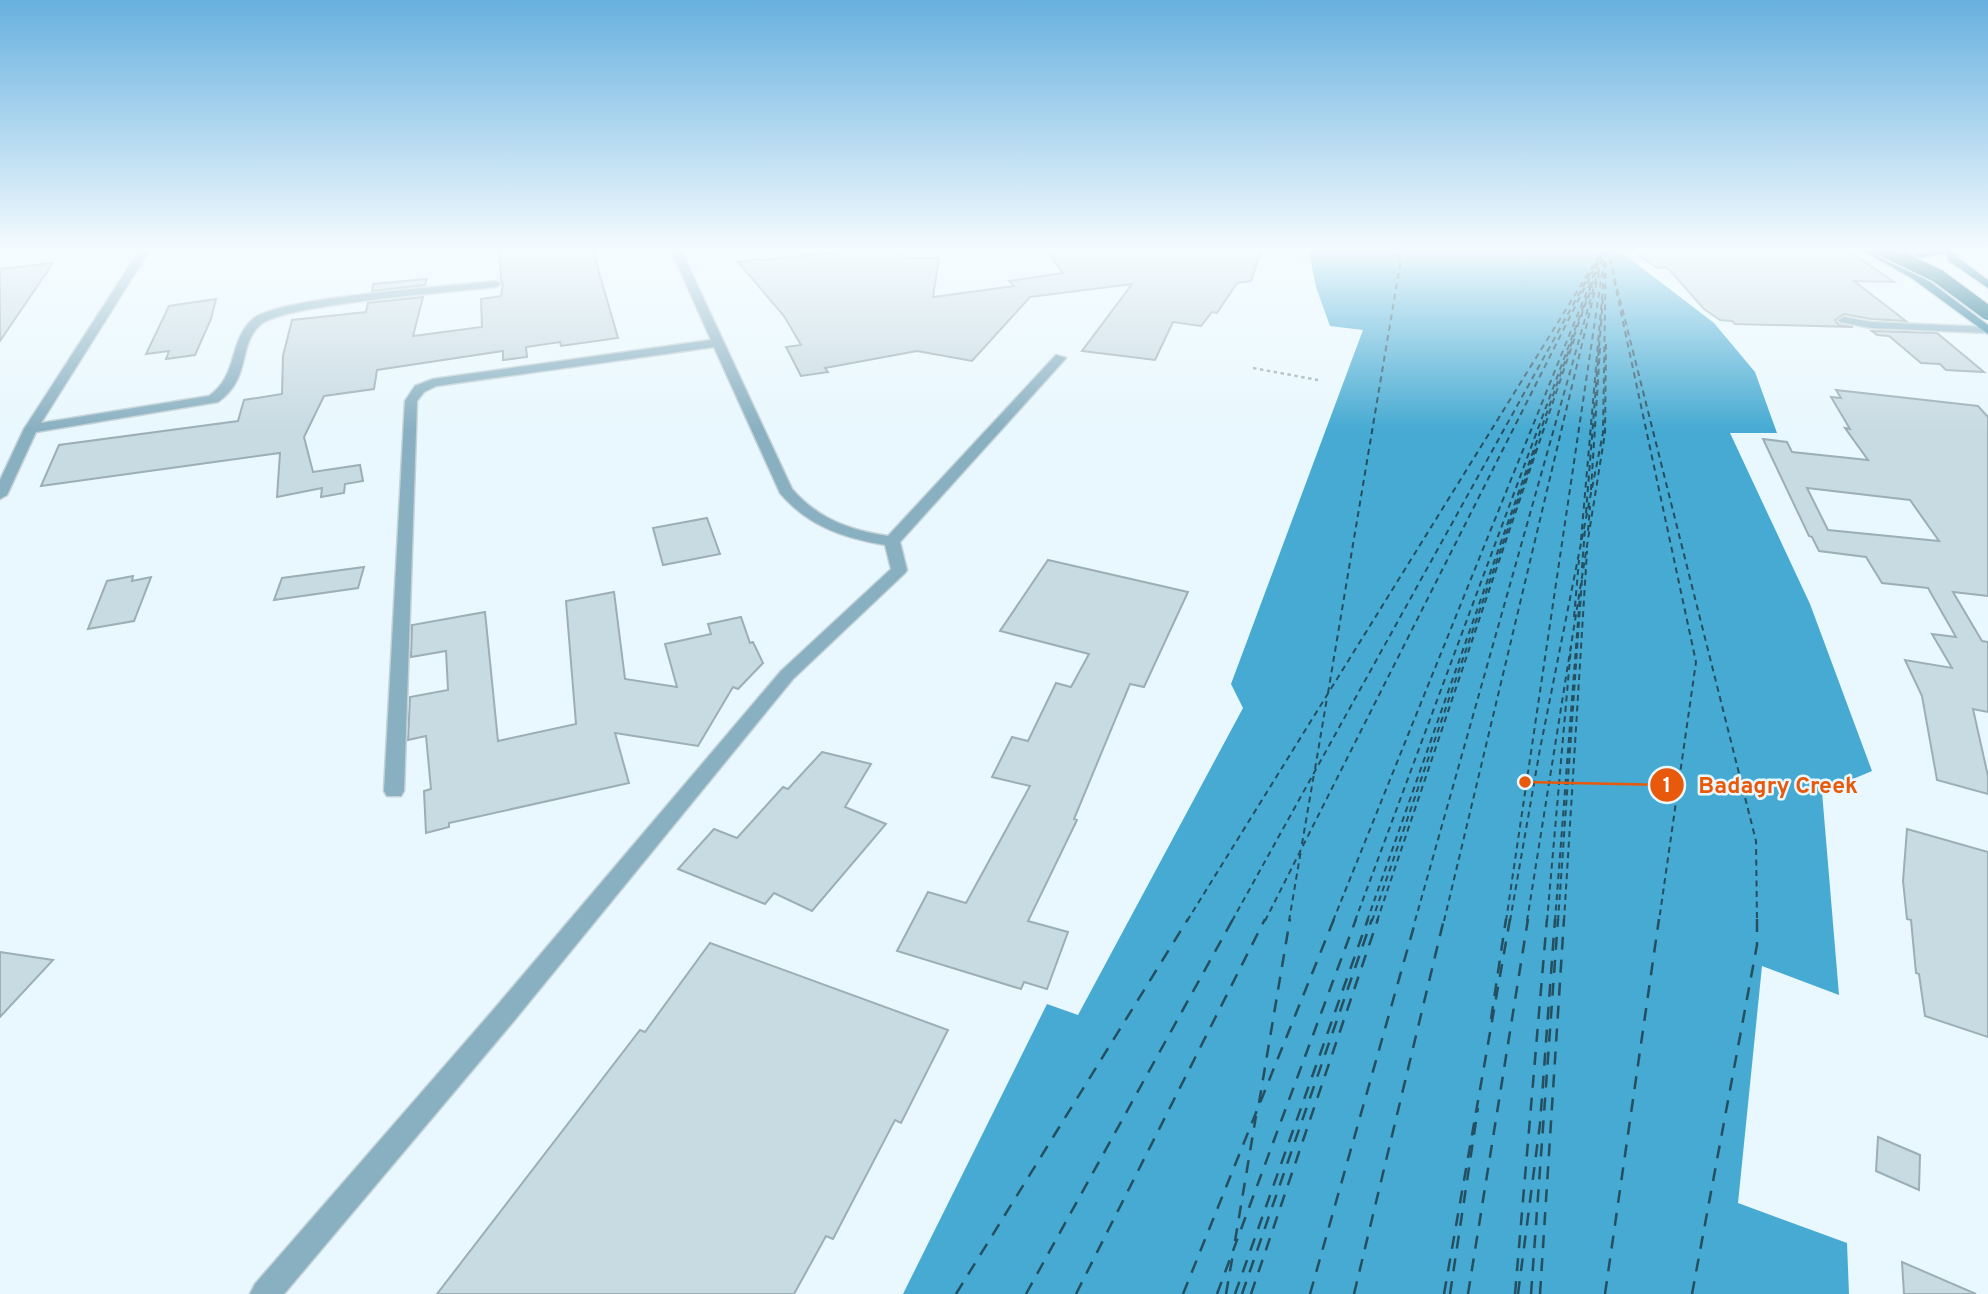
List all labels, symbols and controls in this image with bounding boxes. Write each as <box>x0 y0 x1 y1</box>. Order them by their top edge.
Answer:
callout: Badagry Creek <box>1650 763 1872 807</box>
text: 1 <box>1663 773 1671 800</box>
text: Badagry Creek <box>1698 773 1858 802</box>

